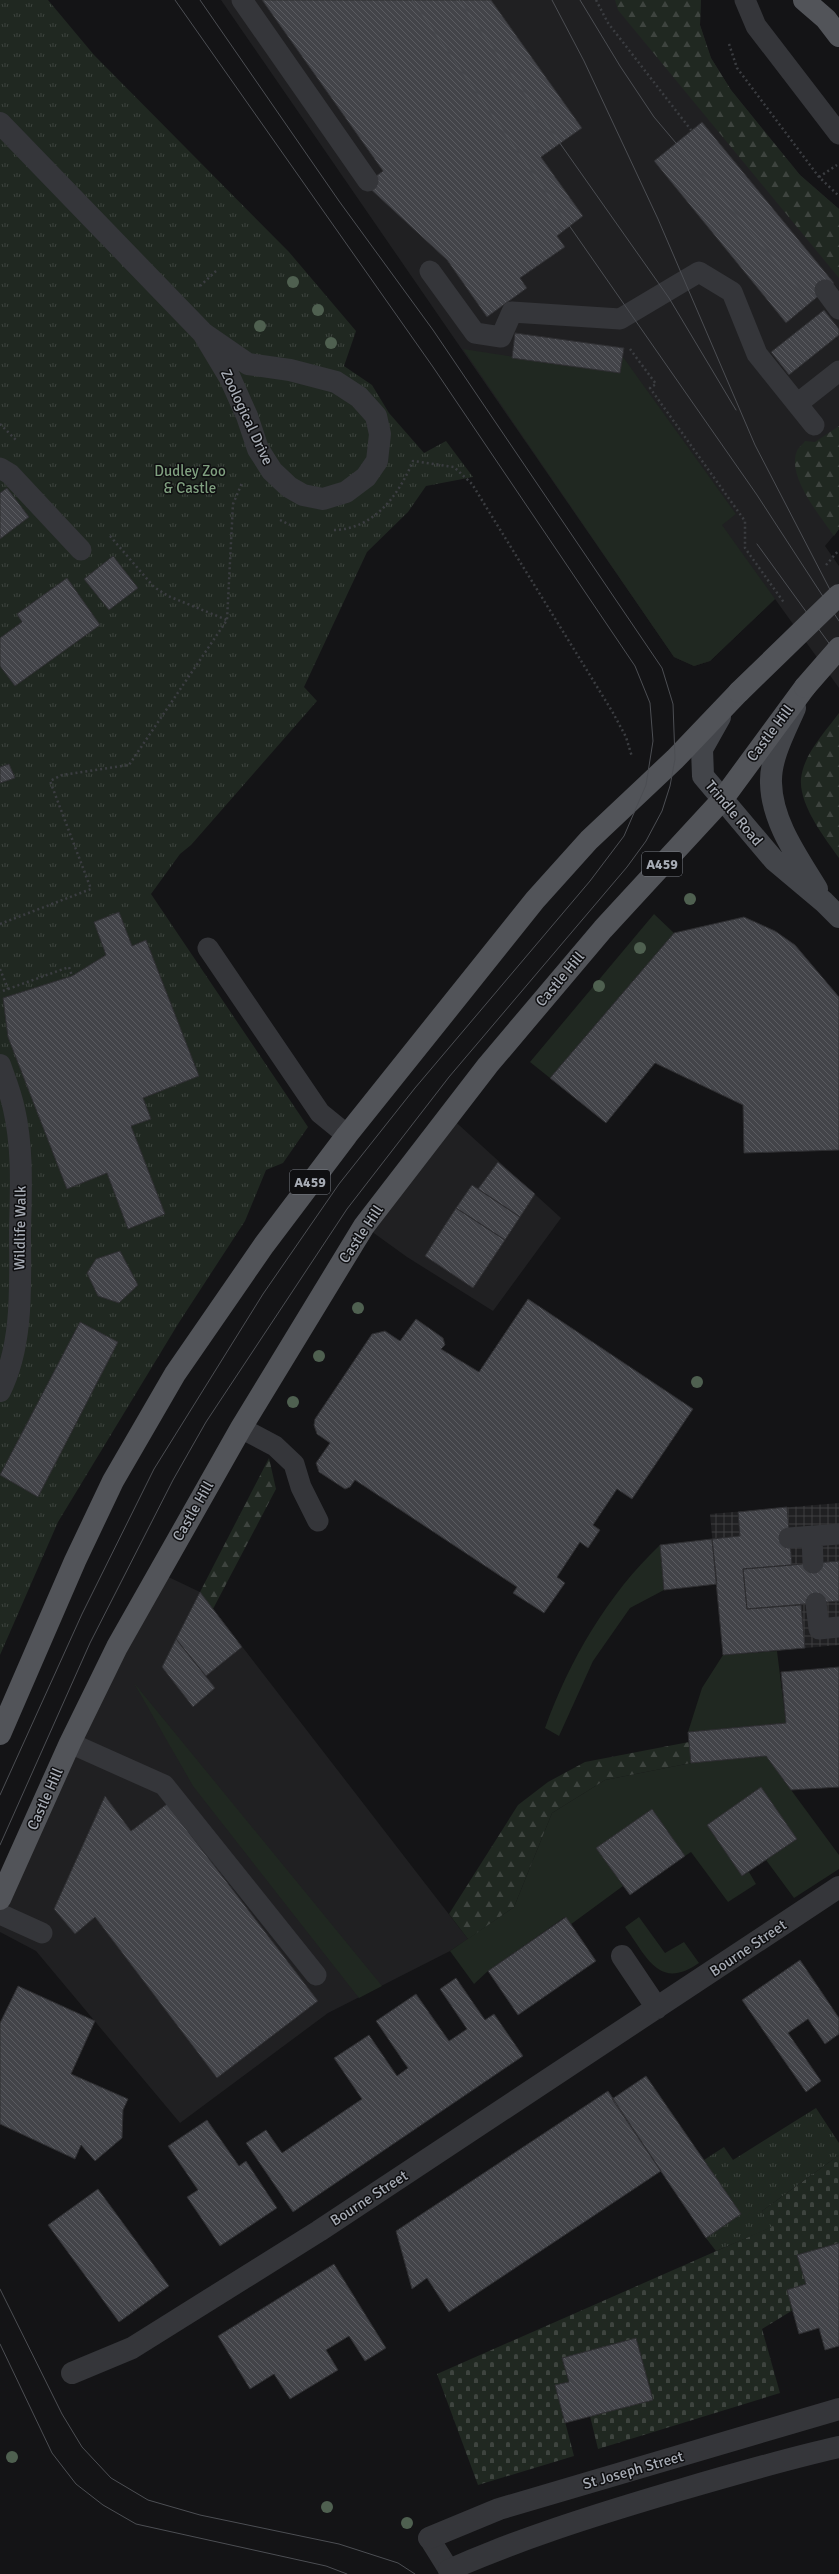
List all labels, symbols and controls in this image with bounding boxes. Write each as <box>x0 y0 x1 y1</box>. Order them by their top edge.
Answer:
street label: Zoological Drive <box>217 366 277 468</box>
park label: Dudley Zoo & Castle <box>154 462 226 497</box>
street label: Castle Hill <box>743 701 797 765</box>
street label: Trindle Road <box>701 777 767 849</box>
road number: A459 <box>642 852 682 876</box>
street label: Castle Hill <box>532 948 588 1010</box>
road number: A459 <box>290 1170 330 1194</box>
street label: Wildlife Walk <box>10 1185 30 1271</box>
street label: Castle Hill <box>335 1201 387 1267</box>
street label: Castle Hill <box>169 1478 217 1544</box>
street label: Castle Hill <box>23 1765 67 1833</box>
street label: Bourne Street <box>706 1916 790 1980</box>
street label: Bourne Street <box>327 2166 411 2230</box>
street label: St Joseph Street <box>581 2447 685 2493</box>

